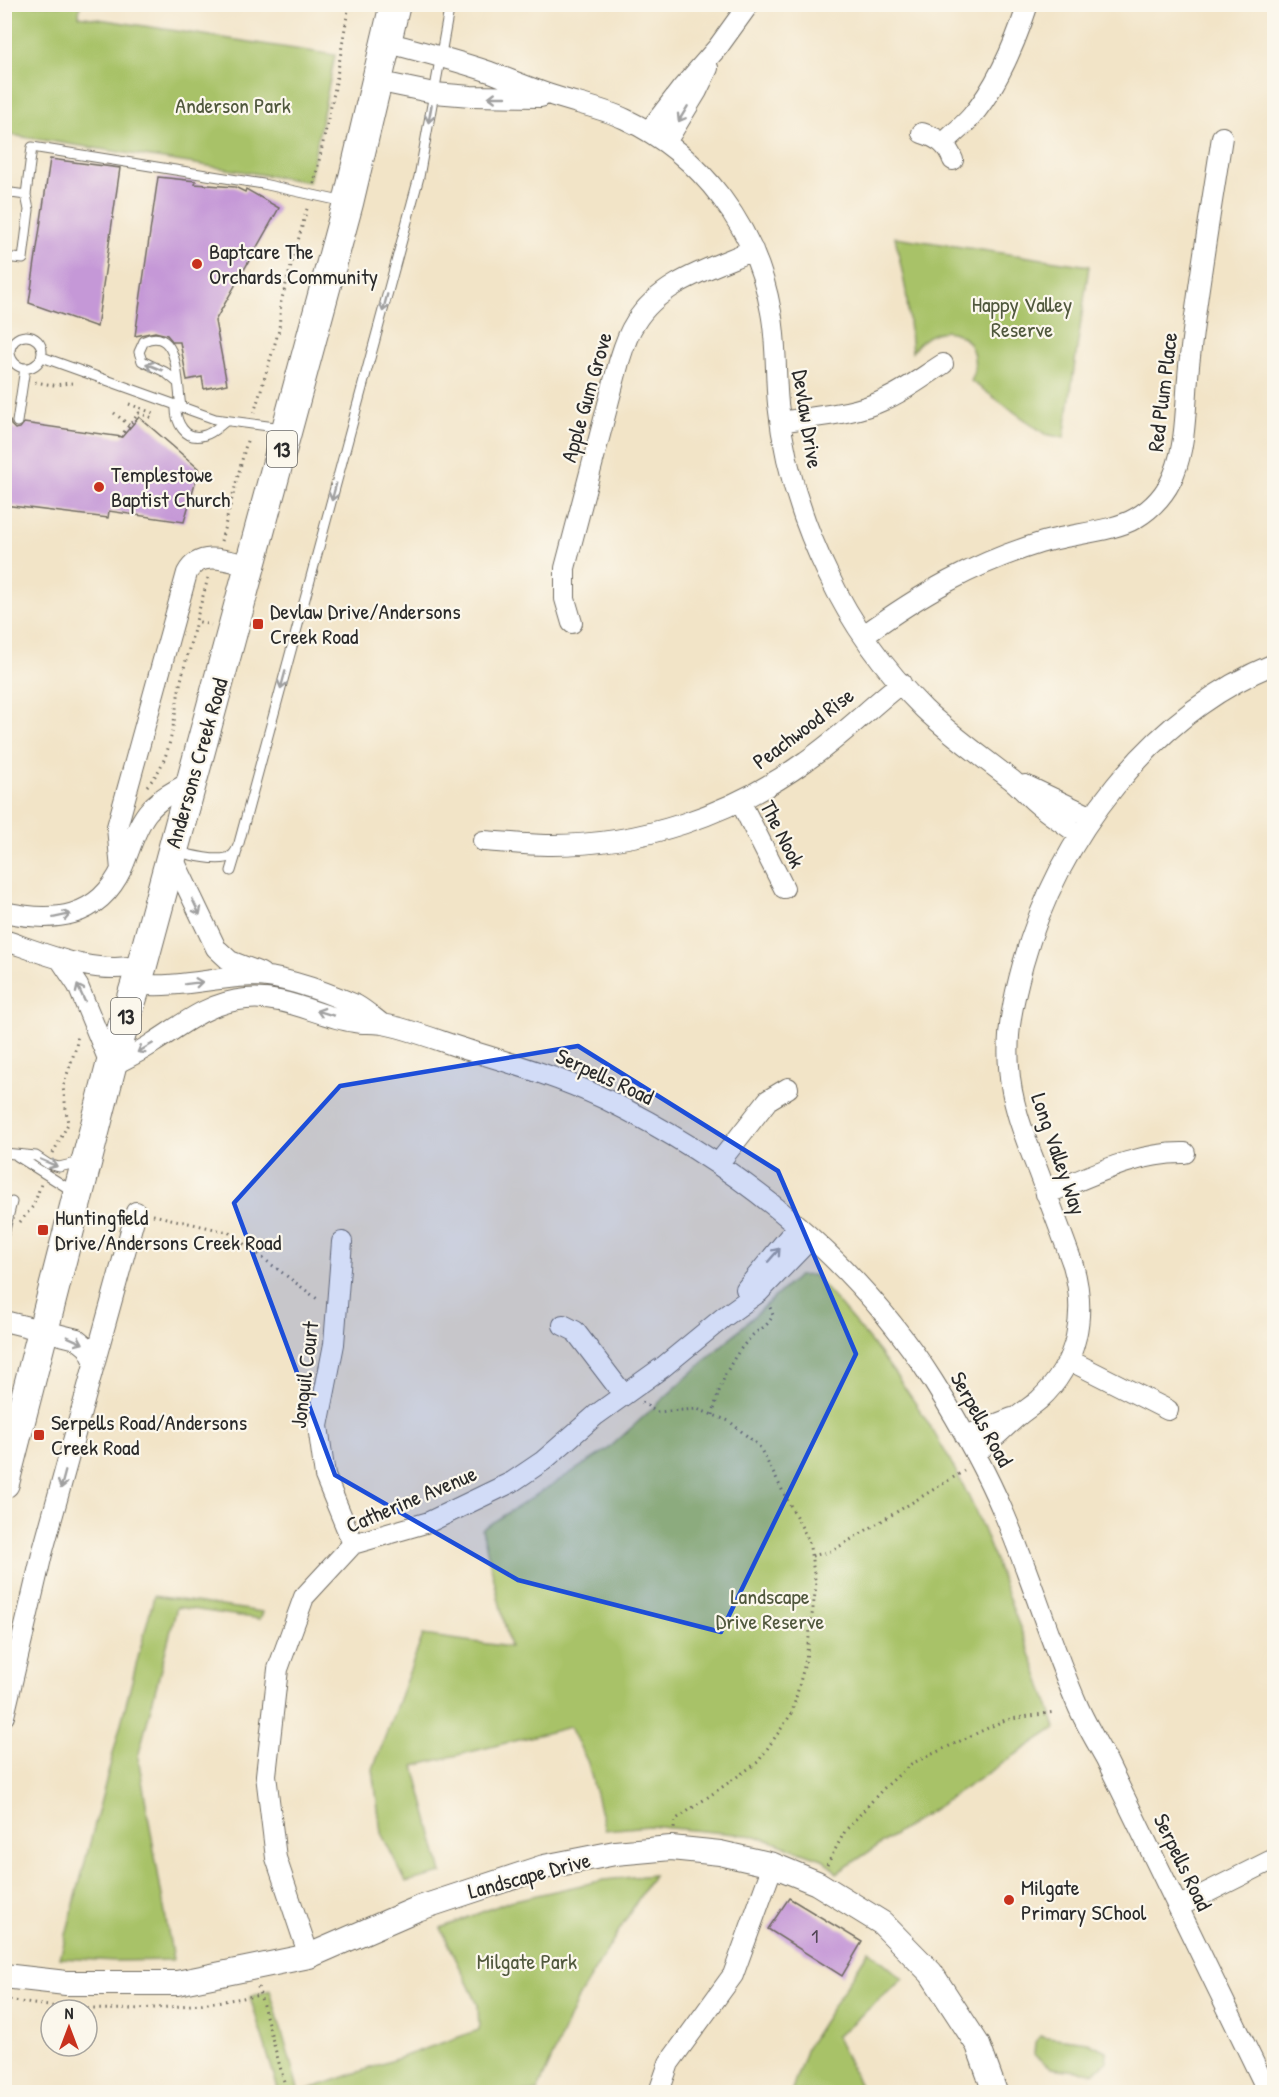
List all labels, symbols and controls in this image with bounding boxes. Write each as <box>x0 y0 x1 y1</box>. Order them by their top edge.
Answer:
park label: Anderson Park <box>175 90 291 120</box>
one-way arrow <box>488 91 508 102</box>
one-way arrow <box>424 104 435 123</box>
one-way arrow <box>677 105 689 122</box>
place label: Baptcare The Orchards Community <box>209 236 378 291</box>
marker: Baptcare The Orchards Community <box>190 257 204 271</box>
park label: Happy Valley Reserve <box>972 289 1072 344</box>
one-way arrow <box>379 294 390 313</box>
street label: Apple Gum Grove <box>553 328 619 466</box>
street label: Red Plum Place <box>1140 330 1184 453</box>
one-way arrow <box>145 361 164 372</box>
street label: Devlaw Drive <box>785 368 831 471</box>
road number: 13 <box>267 431 297 467</box>
place label: Templestowe Baptist Church <box>111 459 230 514</box>
marker: Templestowe Baptist Church <box>92 480 106 494</box>
one-way arrow <box>328 482 339 501</box>
place label: Devlaw Drive/Andersons Creek Road <box>270 596 461 651</box>
marker: Devlaw Drive/Andersons Creek Road <box>251 617 265 631</box>
one-way arrow <box>277 670 288 689</box>
street label: Andersons Creek Road <box>157 674 235 852</box>
street label: Peachwood Rise <box>746 680 860 776</box>
street label: The Nook <box>753 795 813 873</box>
one-way arrow <box>190 898 202 916</box>
one-way arrow <box>52 910 71 921</box>
one-way arrow <box>183 978 203 989</box>
one-way arrow <box>75 984 86 1002</box>
road number: 13 <box>111 998 141 1034</box>
one-way arrow <box>316 1007 335 1018</box>
street label: Serpells Road <box>551 1040 659 1112</box>
one-way arrow <box>137 1042 154 1054</box>
street label: Long Valley Way <box>1024 1089 1094 1219</box>
one-way arrow <box>40 1157 58 1169</box>
place label: Huntingfield Drive/Andersons Creek Road <box>55 1202 282 1257</box>
marker: Huntingfield Drive/Andersons Creek Road <box>36 1223 50 1237</box>
one-way arrow <box>767 1247 780 1263</box>
street label: Jonquil Court <box>283 1319 325 1430</box>
one-way arrow <box>66 1335 84 1346</box>
street label: Serpells Road <box>944 1366 1021 1472</box>
place label: Serpells Road/Andersons Creek Road <box>51 1407 247 1462</box>
marker: Serpells Road/Andersons Creek Road <box>32 1428 46 1442</box>
street label: Catherine Avenue <box>341 1458 481 1540</box>
one-way arrow <box>57 1470 68 1489</box>
park label: Landscape Drive Reserve <box>716 1581 824 1636</box>
street label: Serpells Road <box>1147 1808 1220 1916</box>
street label: Landscape Drive <box>464 1844 594 1906</box>
place label: Milgate Primary SChool <box>1021 1872 1147 1927</box>
marker: Milgate Primary SChool <box>1002 1893 1016 1907</box>
house number: 1 <box>811 1922 819 1949</box>
park label: Milgate Park <box>477 1946 577 1976</box>
north arrow <box>39 1998 99 2058</box>
text: N <box>65 2002 74 2024</box>

